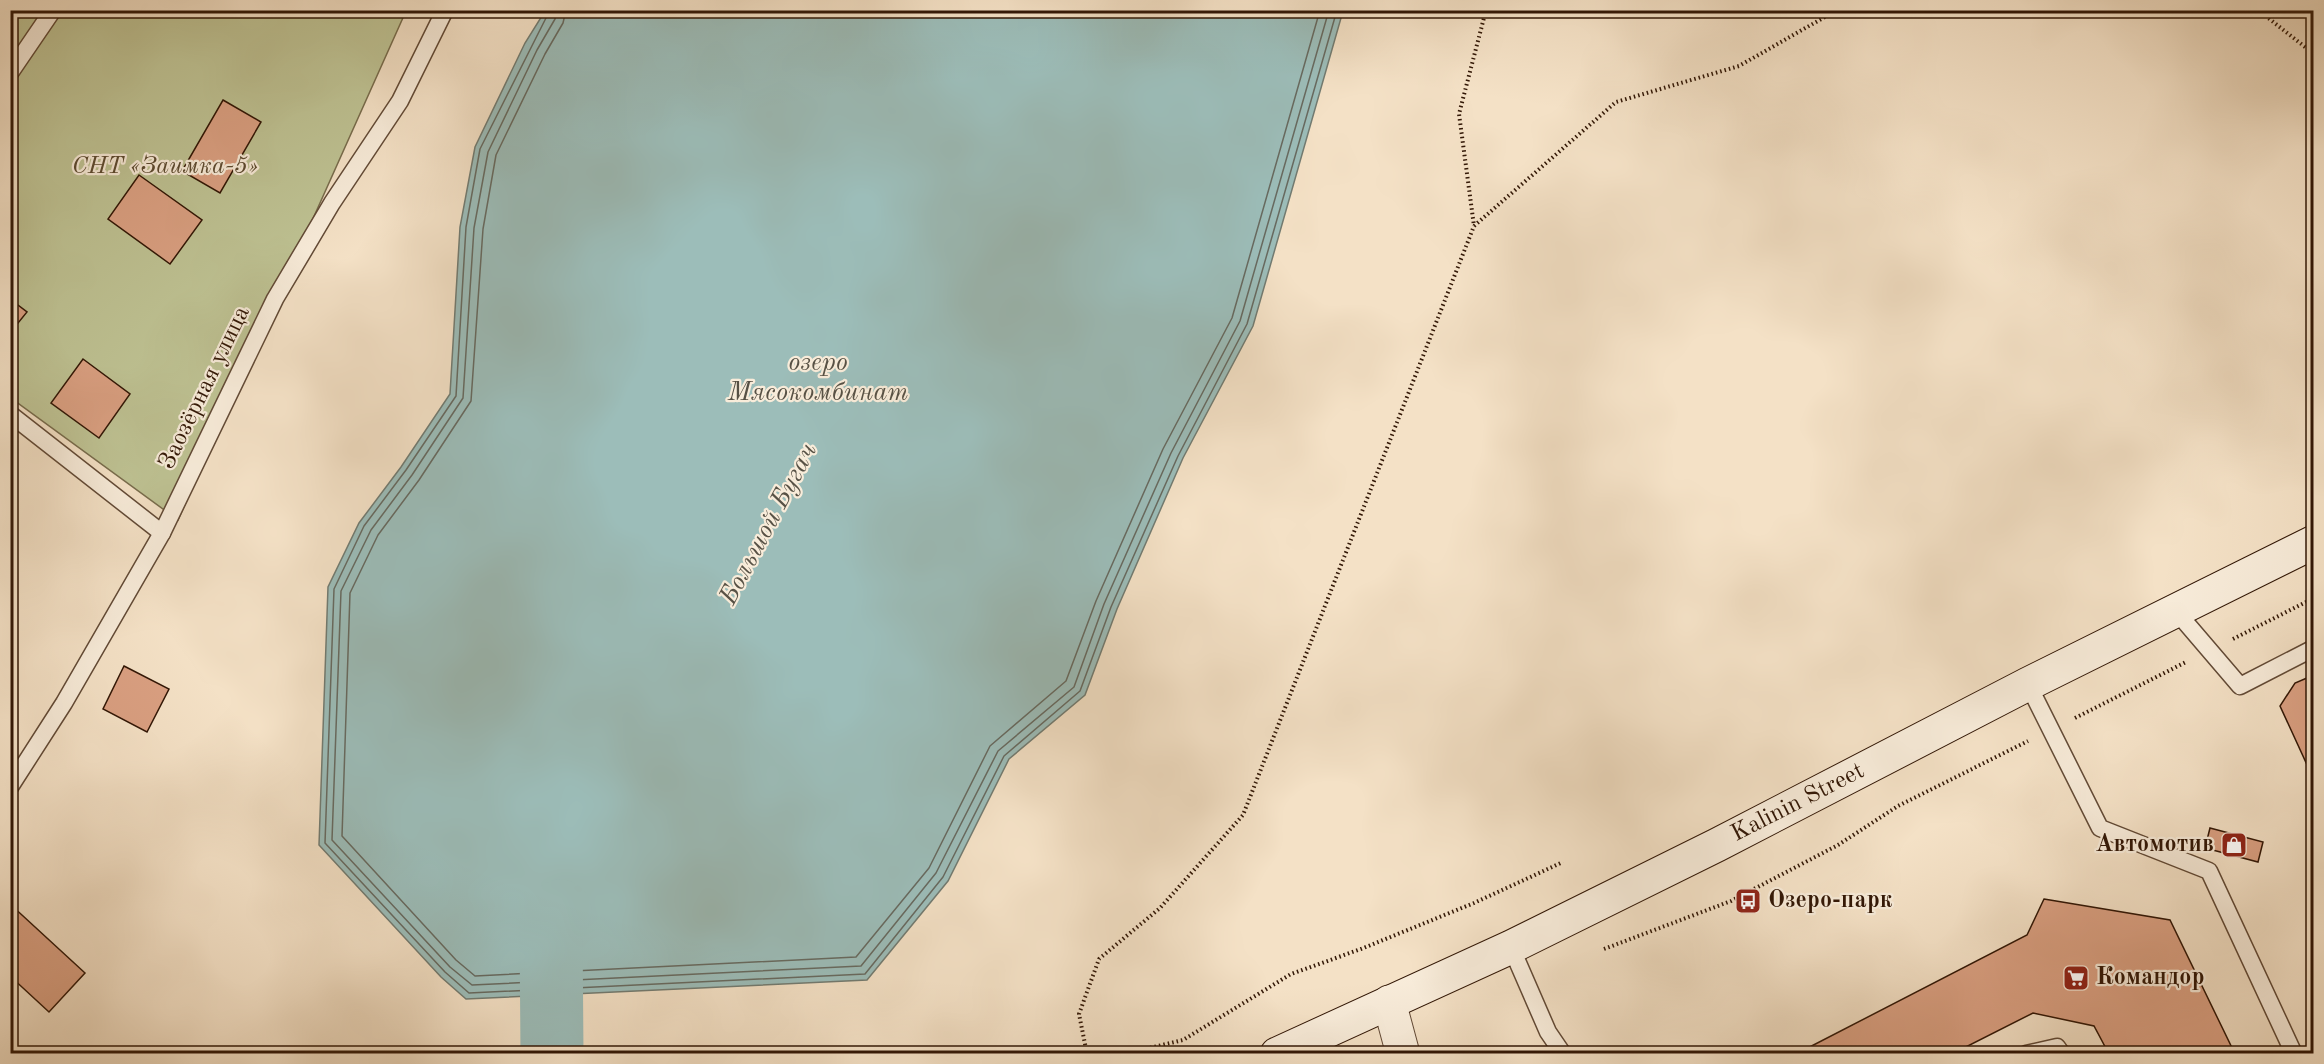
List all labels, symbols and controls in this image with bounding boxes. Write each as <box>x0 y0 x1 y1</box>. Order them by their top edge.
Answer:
park label: СНТ «Заимка-5» <box>72 154 258 179</box>
street label: Заозёрная улица <box>155 303 255 473</box>
water label: озеро Мясокомбинат <box>727 350 908 406</box>
water label: Большой Бугач <box>715 439 822 610</box>
street label: Kalinin Street <box>1728 759 1868 847</box>
shop icon: Автомотив <box>2219 830 2249 860</box>
place label: Автомотив <box>2095 833 2214 857</box>
bus stop icon: Озеро-парк <box>1733 886 1763 916</box>
place label: Озеро-парк <box>1768 889 1893 913</box>
supermarket icon: Командор <box>2061 963 2091 993</box>
place label: Командор <box>2096 966 2205 990</box>

